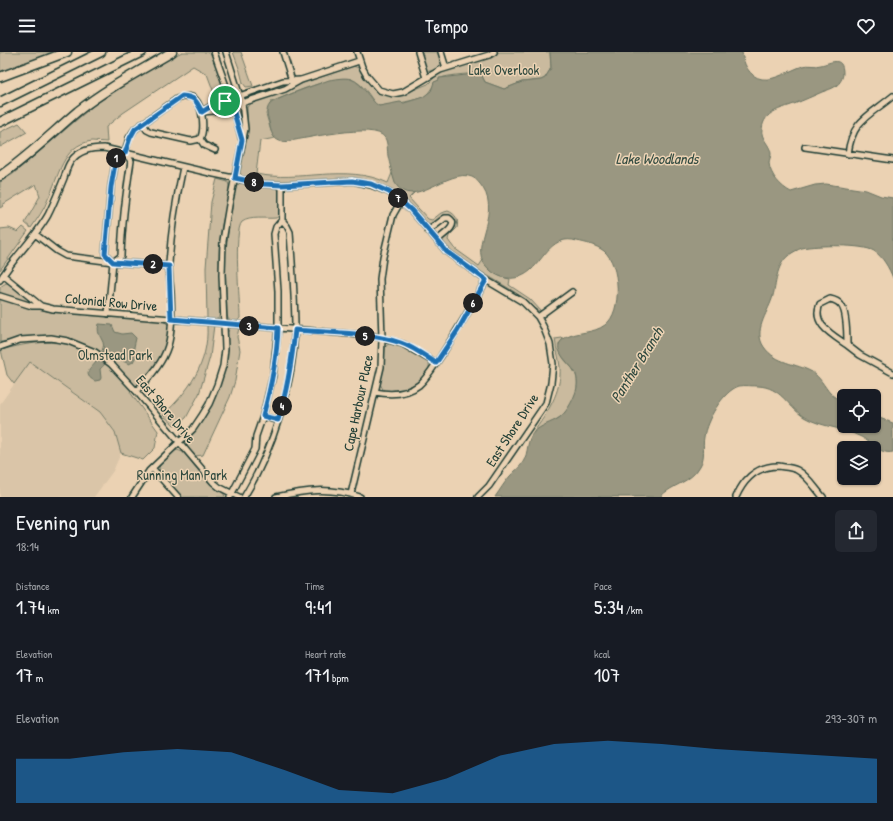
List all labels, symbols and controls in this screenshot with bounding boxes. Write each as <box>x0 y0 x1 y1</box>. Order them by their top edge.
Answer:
text: Tempo <box>425 14 468 39</box>
icon: menu <box>16 15 38 37</box>
icon: heart <box>855 15 877 37</box>
park label: Lake Overlook <box>469 60 539 79</box>
pin <box>208 84 242 118</box>
icon: arrive <box>214 90 236 112</box>
pin: 1 <box>106 148 126 168</box>
water label: Lake Woodlands <box>616 148 700 169</box>
text: 1 <box>114 151 118 165</box>
pin: 8 <box>244 172 264 192</box>
text: 8 <box>252 175 256 189</box>
pin: 7 <box>388 188 408 208</box>
text: 7 <box>395 191 401 205</box>
pin: 2 <box>143 254 163 274</box>
text: 2 <box>150 257 156 271</box>
street label: Colonial Row Drive <box>64 288 158 315</box>
pin: 6 <box>463 293 483 313</box>
text: 6 <box>471 296 475 310</box>
pin: 3 <box>239 316 259 336</box>
text: 3 <box>247 319 251 333</box>
water label: Panther Branch <box>605 322 669 406</box>
pin: 5 <box>355 326 375 346</box>
text: 5 <box>363 329 367 343</box>
park label: Olmstead Park <box>78 345 152 364</box>
street label: Cape Harbour Place <box>338 353 378 453</box>
street label: East Shore Drive <box>132 371 201 447</box>
street label: East Shore Drive <box>481 389 543 470</box>
map controls <box>837 389 881 485</box>
button: locate <box>837 389 881 433</box>
pin: 4 <box>272 396 292 416</box>
text: 4 <box>280 399 284 413</box>
button: layers <box>837 441 881 485</box>
park label: Running Man Park <box>137 465 227 485</box>
text: Evening run <box>16 507 110 537</box>
button: share <box>835 510 877 552</box>
text: 18:14 <box>16 537 39 555</box>
text: Distance <box>16 579 50 593</box>
text: Time <box>305 579 324 593</box>
text: Pace <box>594 579 612 593</box>
text: 1.74 <box>16 593 45 620</box>
text: 9:41 <box>305 593 332 620</box>
text: 5:34 <box>594 593 624 620</box>
text: km <box>45 603 60 617</box>
text: /km <box>624 603 643 617</box>
text: Elevation <box>16 647 53 661</box>
text: Heart rate <box>305 647 346 661</box>
text: kcal <box>594 647 610 661</box>
text: 17 <box>16 661 33 688</box>
text: 171 <box>305 661 329 688</box>
text: 107 <box>594 661 620 688</box>
text: m <box>33 671 43 685</box>
text: bpm <box>329 671 349 685</box>
text: Elevation <box>16 709 59 727</box>
text: 293–307 m <box>825 709 877 727</box>

